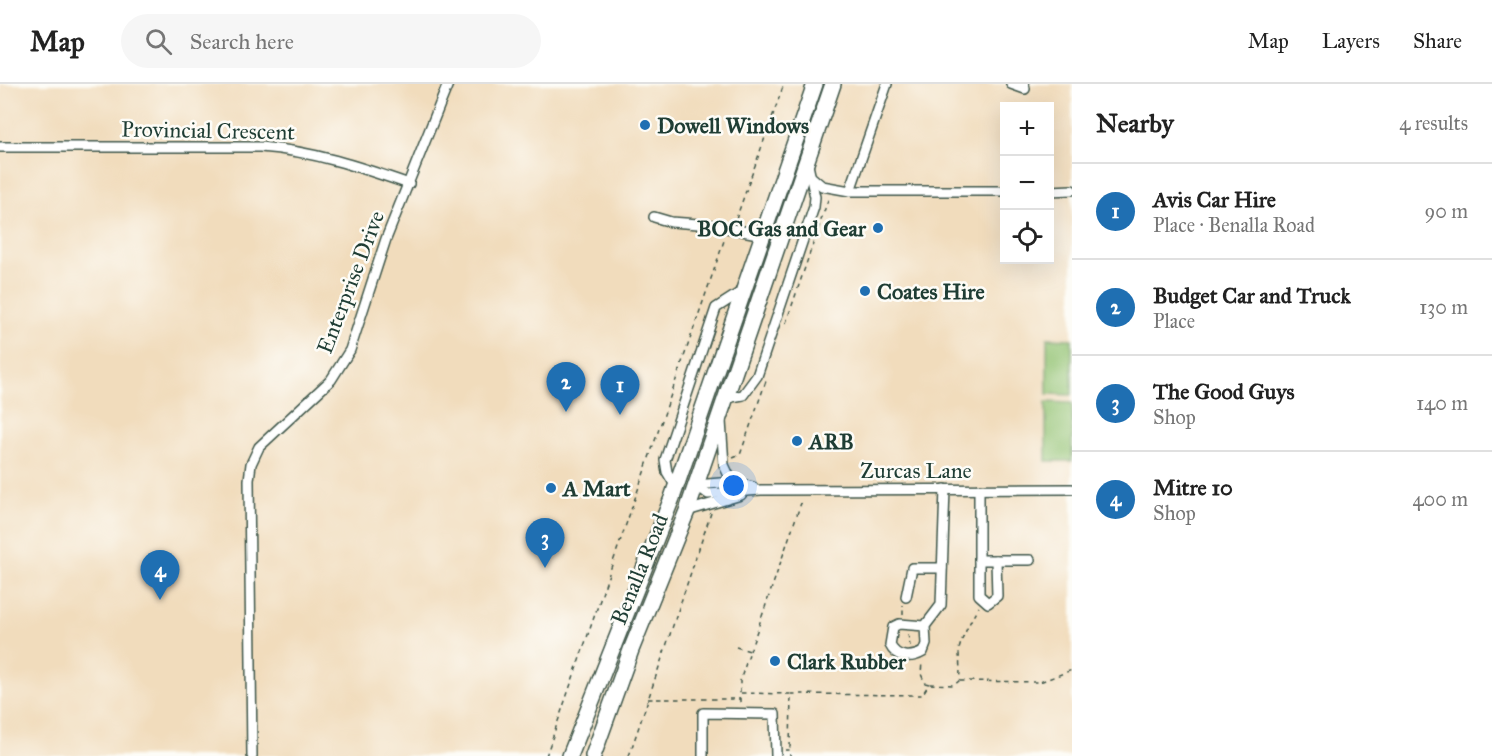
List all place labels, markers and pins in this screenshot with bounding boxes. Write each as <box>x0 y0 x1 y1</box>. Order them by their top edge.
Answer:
place label: Dowell Windows <box>657 112 809 139</box>
marker: Dowell Windows <box>638 118 652 132</box>
place label: BOC Gas and Gear <box>697 215 867 242</box>
marker: BOC Gas and Gear <box>871 221 885 235</box>
place label: Coates Hire <box>877 278 985 305</box>
marker: Coates Hire <box>858 284 872 298</box>
pin: 2 <box>546 362 586 412</box>
pin: 1 <box>600 366 640 415</box>
place label: ARB <box>807 428 854 455</box>
marker: ARB <box>790 434 804 448</box>
place label: A Mart <box>561 475 631 502</box>
marker: A Mart <box>544 481 558 495</box>
pin: 3 <box>526 518 564 568</box>
pin: 4 <box>140 550 180 600</box>
place label: Clark Rubber <box>787 648 907 675</box>
marker: Clark Rubber <box>768 654 782 668</box>

